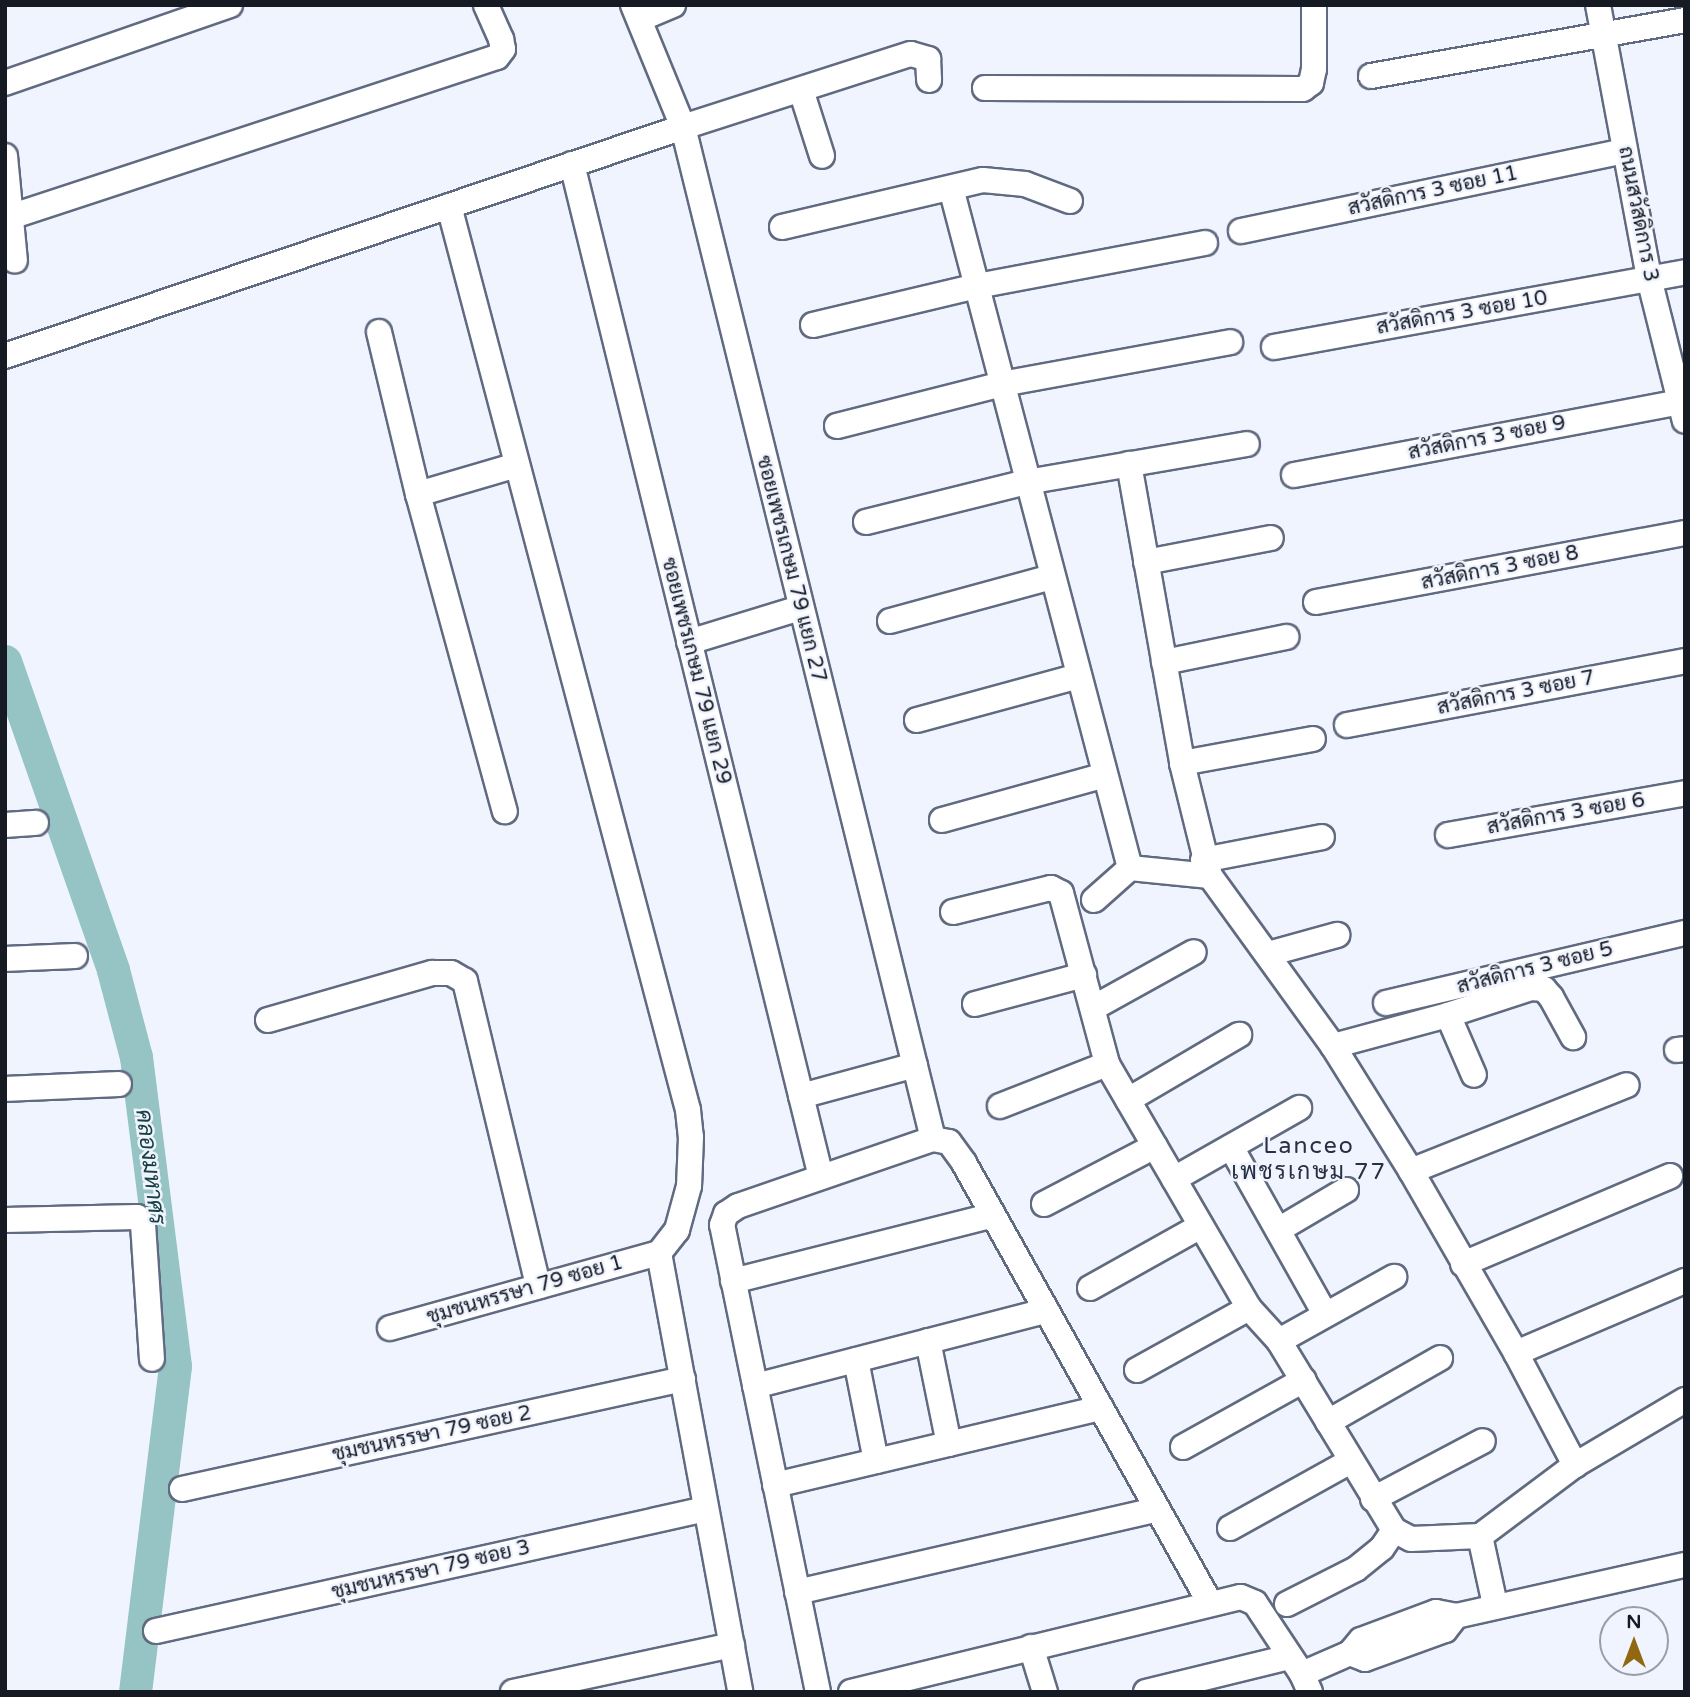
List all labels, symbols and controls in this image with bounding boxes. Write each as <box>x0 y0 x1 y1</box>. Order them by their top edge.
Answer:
street label: ถนนสวัสดิการ 3 <box>1613 144 1663 284</box>
street label: สวัสดิการ 3 ซอย 11 <box>1346 161 1520 221</box>
street label: สวัสดิการ 3 ซอย 10 <box>1375 286 1549 340</box>
street label: สวัสดิการ 3 ซอย 9 <box>1406 410 1568 466</box>
street label: ซอยเพชรเกษม 79 แยก 27 <box>751 453 831 685</box>
street label: สวัสดิการ 3 ซอย 8 <box>1419 540 1581 596</box>
street label: ซอยเพชรเกษม 79 แยก 29 <box>656 555 736 787</box>
street label: สวัสดิการ 3 ซอย 7 <box>1435 665 1597 721</box>
street label: สวัสดิการ 3 ซอย 6 <box>1485 788 1647 840</box>
street label: สวัสดิการ 3 ซอย 5 <box>1454 936 1616 1000</box>
water label: คลองมหาศร <box>129 1108 171 1226</box>
district label: Lanceo เพชรเกษม 77 <box>1242 1132 1376 1186</box>
street label: ชุมชนหรรษา 79 ซอย 1 <box>424 1250 626 1330</box>
street label: ชุมชนหรรษา 79 ซอย 2 <box>330 1401 534 1467</box>
street label: ชุมชนหรรษา 79 ซอย 3 <box>329 1535 533 1605</box>
north arrow <box>1599 1606 1669 1676</box>
text: N <box>1626 1611 1642 1633</box>

